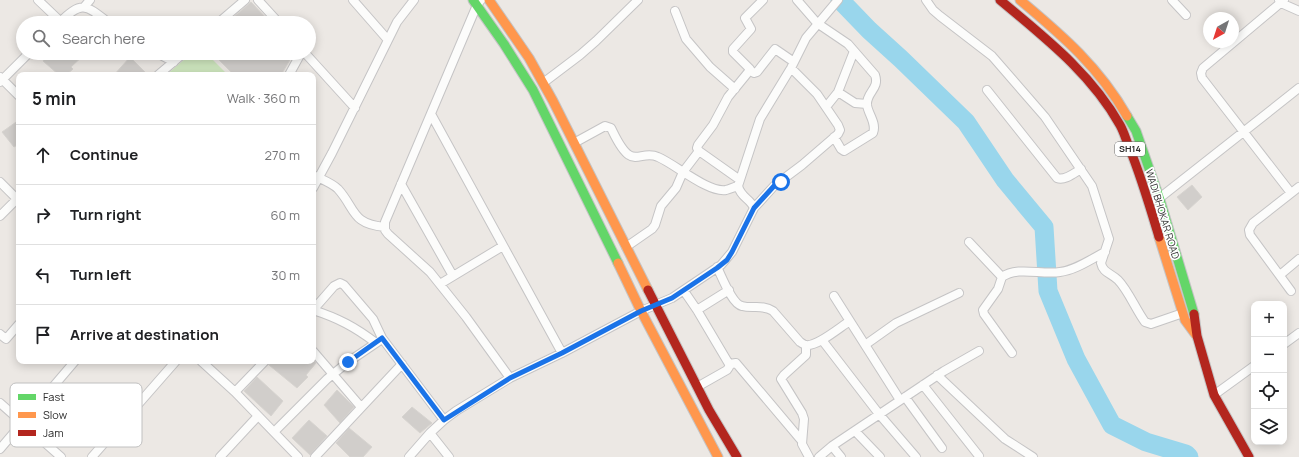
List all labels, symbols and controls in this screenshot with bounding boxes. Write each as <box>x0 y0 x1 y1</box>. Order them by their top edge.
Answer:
north arrow <box>1203 12 1239 48</box>
search box <box>16 16 316 60</box>
icon: search <box>30 27 52 49</box>
text: Search here <box>62 28 145 49</box>
text: 5 min <box>32 87 76 110</box>
text: Walk · 360 m <box>227 89 300 107</box>
road number: SH14 <box>1115 142 1145 156</box>
icon: ahead <box>32 144 54 166</box>
text: Continue <box>70 144 138 165</box>
text: 270 m <box>265 146 300 164</box>
street label: WADI BHOKAR ROAD <box>1143 167 1183 261</box>
route start <box>772 173 790 191</box>
icon: right <box>32 204 54 226</box>
text: Turn right <box>70 204 141 225</box>
text: 60 m <box>270 206 300 224</box>
icon: left <box>32 264 54 286</box>
text: Turn left <box>70 264 132 285</box>
text: 30 m <box>271 266 300 284</box>
map controls <box>1251 301 1287 445</box>
button: + <box>1251 301 1287 337</box>
icon: arrive <box>32 324 54 346</box>
text: Arrive at destination <box>70 324 219 345</box>
button: − <box>1251 337 1287 373</box>
route end <box>339 353 357 371</box>
button: locate <box>1251 373 1287 409</box>
legend <box>10 383 142 447</box>
text: Fast <box>43 389 65 404</box>
text: Slow <box>43 407 68 422</box>
button: layers <box>1251 409 1287 445</box>
text: Jam <box>43 425 64 440</box>

